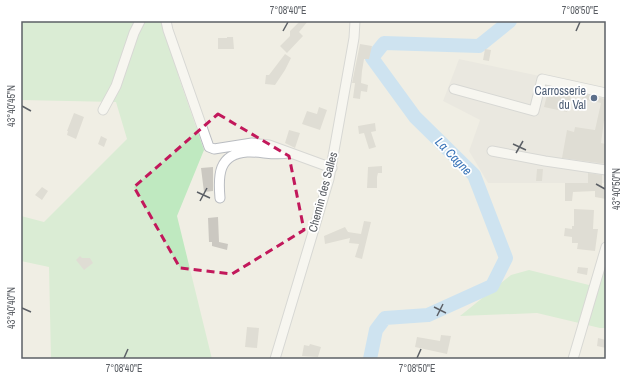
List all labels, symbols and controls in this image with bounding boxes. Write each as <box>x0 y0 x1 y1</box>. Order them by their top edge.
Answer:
text: 7°08'40"E <box>270 4 306 17</box>
text: 7°08'50"E <box>562 4 598 17</box>
place label: Carrosserie du Val <box>535 83 586 113</box>
text: 43°40'45"N <box>5 85 18 127</box>
marker: Carrosserie du Val <box>589 93 599 103</box>
water label: La Cagne <box>431 134 476 179</box>
street label: Chemin des Salles <box>305 150 341 234</box>
text: 43°40'50"N <box>610 168 623 210</box>
text: 43°40'40"N <box>5 287 18 329</box>
text: 7°08'40"E <box>106 362 142 375</box>
text: 7°08'50"E <box>399 362 435 375</box>

